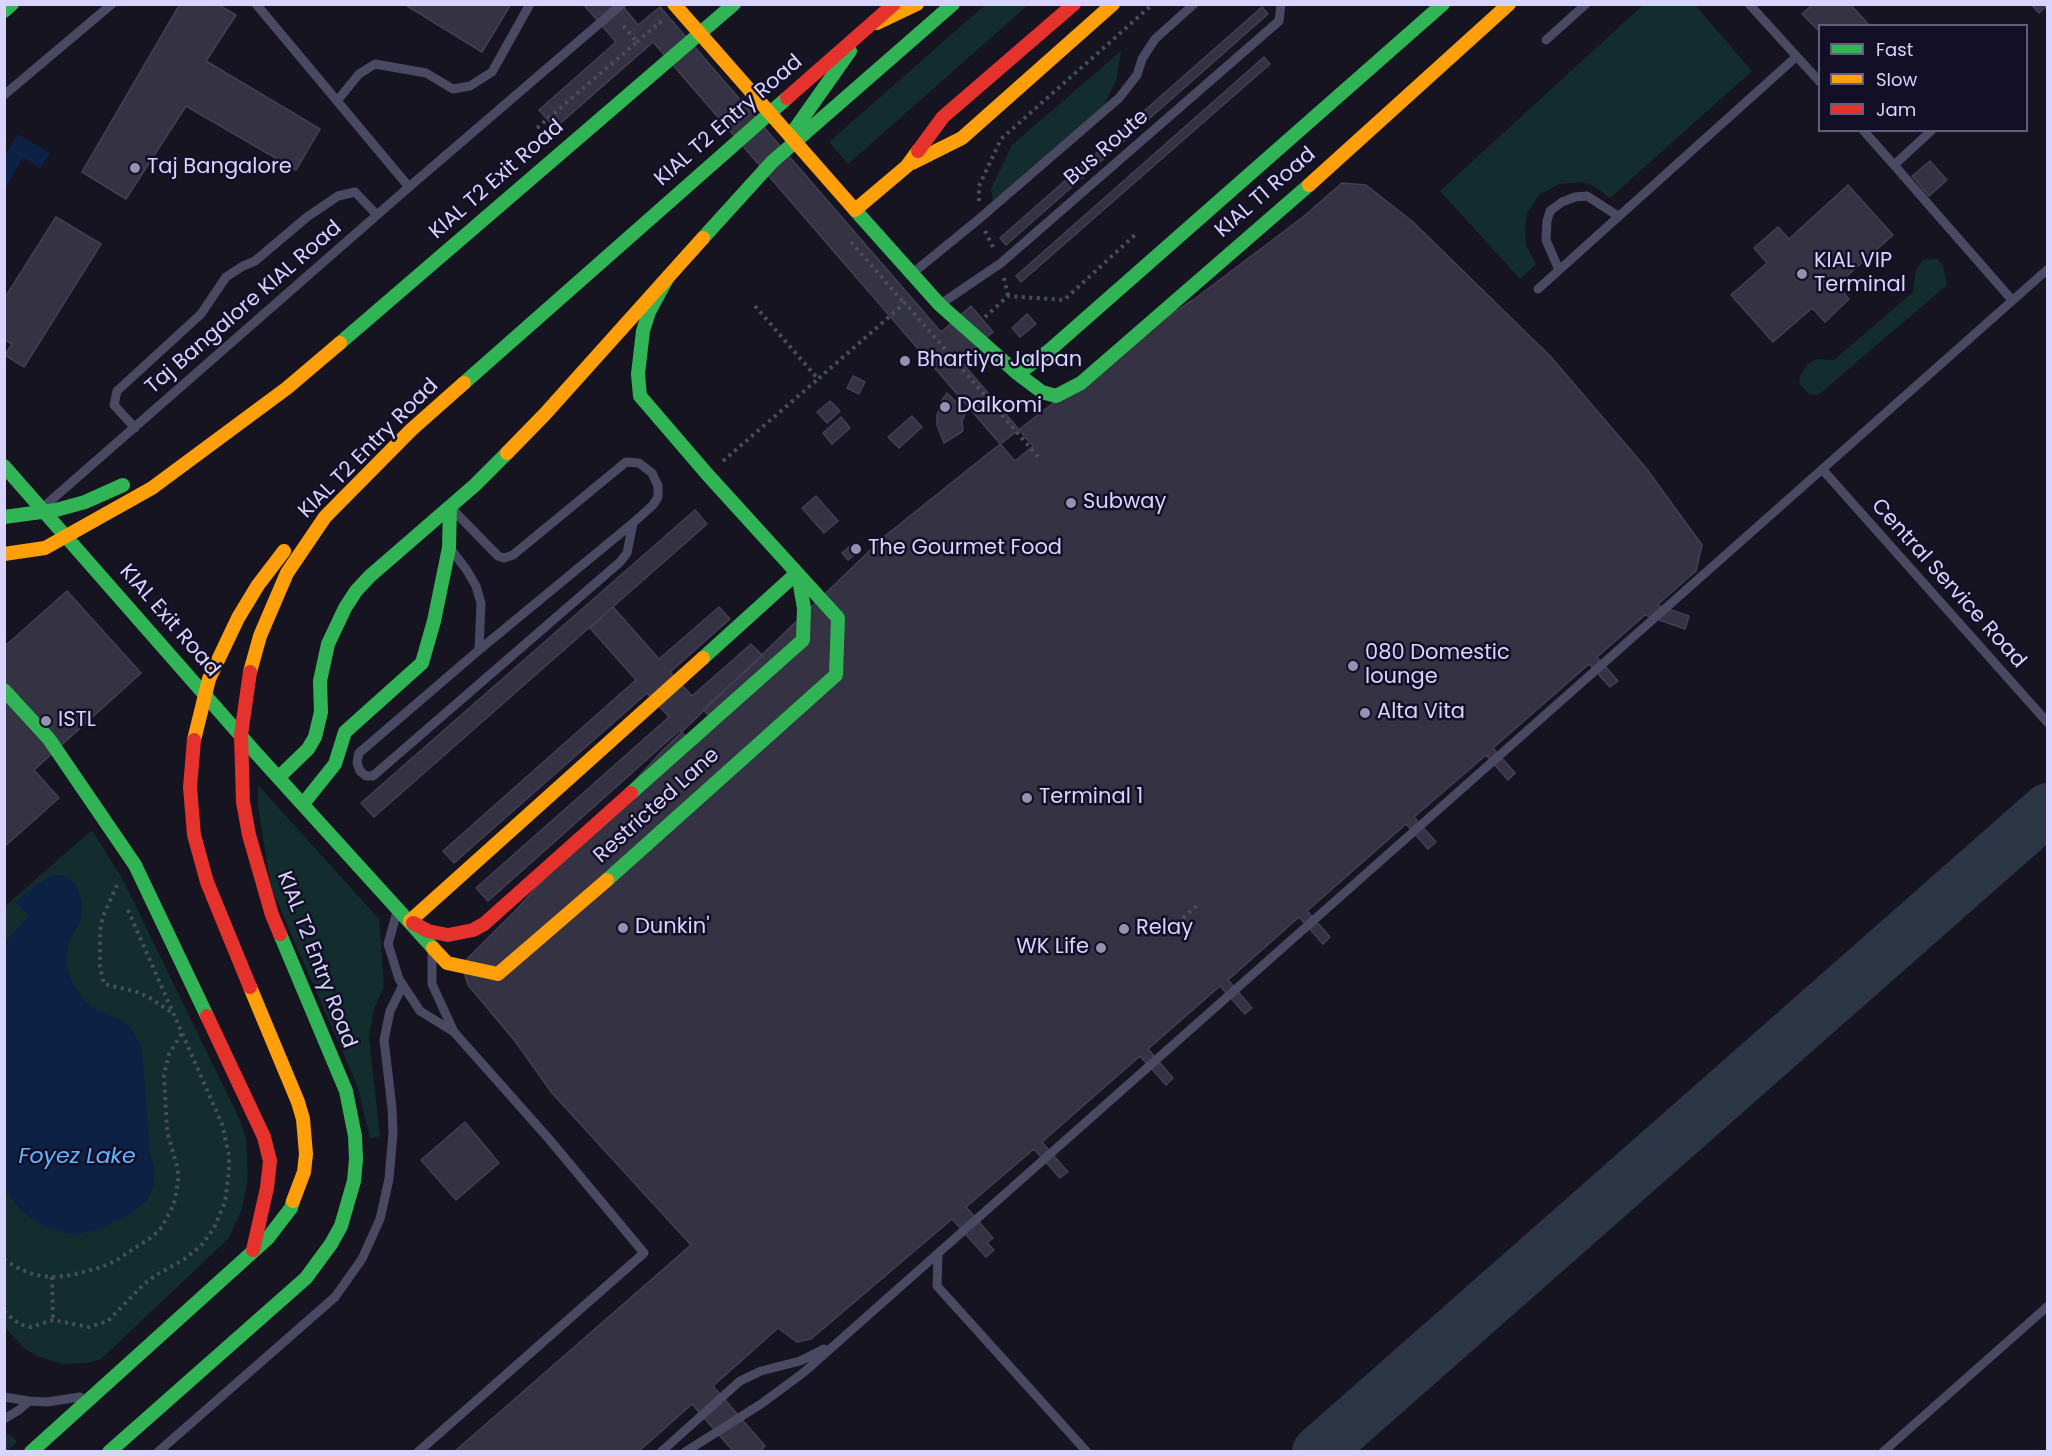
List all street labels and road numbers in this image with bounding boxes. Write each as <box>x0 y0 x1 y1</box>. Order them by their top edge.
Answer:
street label: KIAL T2 Entry Road <box>650 50 808 192</box>
street label: Bus Route <box>1060 105 1154 191</box>
street label: KIAL T2 Exit Road <box>425 115 569 245</box>
street label: KIAL T1 Road <box>1211 143 1321 243</box>
street label: Taj Bangalore KIAL Road <box>141 216 347 400</box>
street label: KIAL T2 Entry Road <box>294 374 444 524</box>
street label: Central Service Road <box>1865 494 2031 674</box>
street label: KIAL Exit Road <box>113 560 225 682</box>
street label: Restricted Lane <box>589 743 725 869</box>
street label: KIAL T2 Entry Road <box>271 868 361 1052</box>

